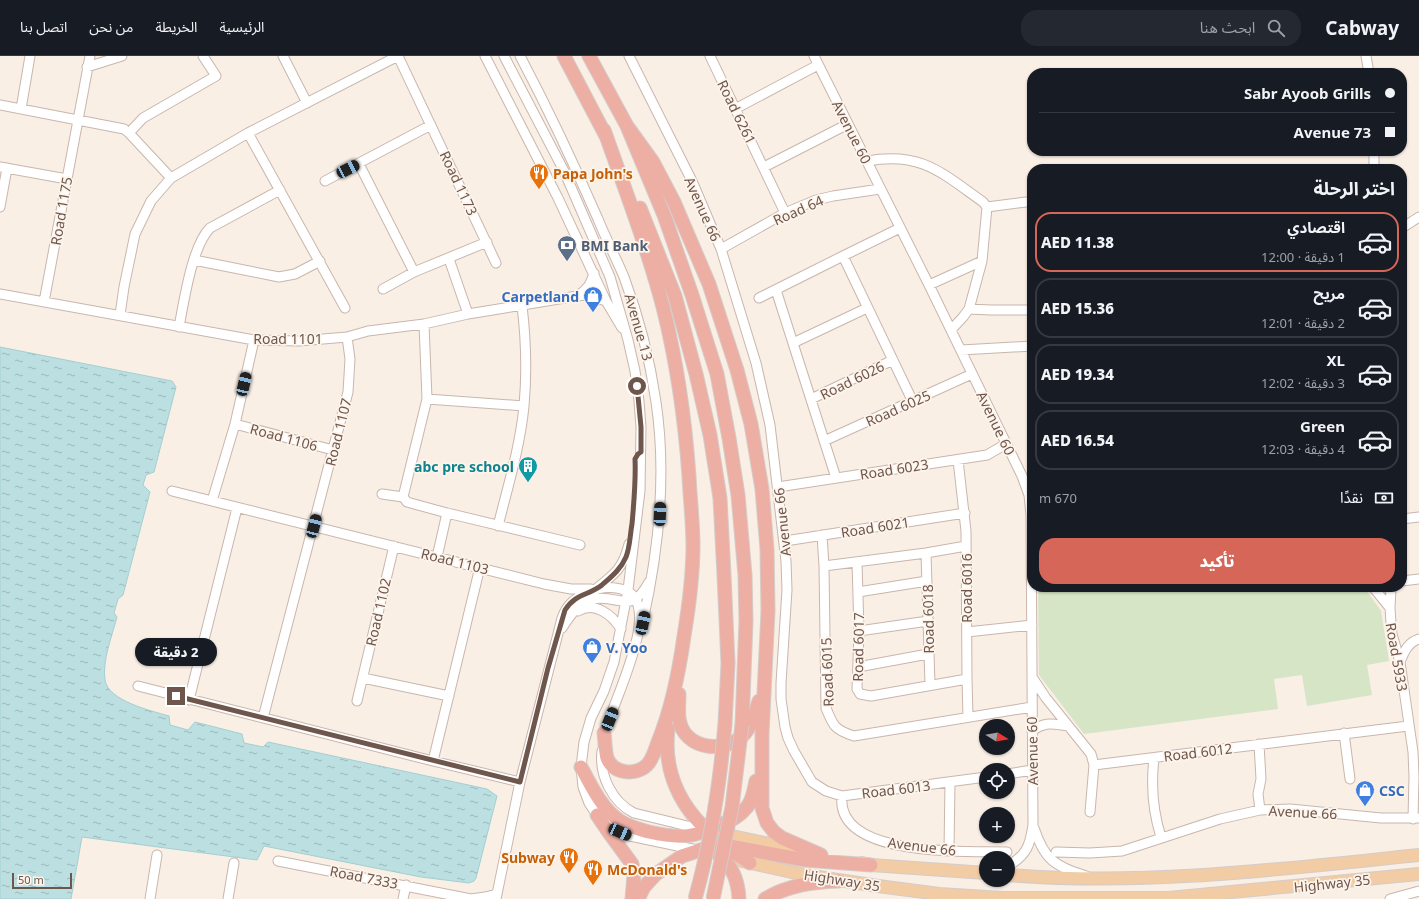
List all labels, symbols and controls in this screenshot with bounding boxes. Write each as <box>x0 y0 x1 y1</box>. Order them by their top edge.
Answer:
search box <box>1021 10 1301 46</box>
text: Cabway <box>1325 15 1399 41</box>
text: اتصل بنا <box>20 17 67 36</box>
text: من نحن <box>89 17 133 36</box>
text: الخريطة <box>155 17 197 36</box>
text: الرئيسية <box>219 17 264 36</box>
text: ابحث هنا <box>1200 17 1255 37</box>
icon: search <box>1265 17 1287 39</box>
street label: Road 6261 <box>713 77 761 147</box>
text: Sabr Ayoob Grills <box>1244 83 1371 103</box>
street label: Avenue 60 <box>828 97 876 167</box>
text: Avenue 73 <box>1294 122 1371 142</box>
street label: Road 1173 <box>436 148 482 218</box>
car <box>335 158 361 180</box>
restaurant icon: Papa John's <box>528 162 550 190</box>
place label: Papa John's <box>553 164 633 183</box>
street label: Avenue 66 <box>680 174 726 244</box>
street label: Road 1175 <box>46 175 76 247</box>
text: اختر الرحلة <box>1313 176 1395 200</box>
street label: Road 64 <box>770 190 826 230</box>
text: اقتصادي <box>1287 217 1345 237</box>
icon: car <box>1357 224 1393 260</box>
text: AED 11.38 <box>1041 232 1114 252</box>
bank icon: BMI Bank <box>556 234 578 262</box>
place label: BMI Bank <box>581 236 648 255</box>
text: 1 دقيقة · 12:00 <box>1261 248 1345 266</box>
text: مريح <box>1313 283 1345 303</box>
shop icon: Carpetland <box>582 285 604 313</box>
place label: Carpetland <box>502 287 579 306</box>
icon: car <box>1357 290 1393 326</box>
street label: Avenue 13 <box>620 291 658 363</box>
text: AED 15.36 <box>1041 298 1114 318</box>
text: 2 دقيقة · 12:01 <box>1261 314 1345 332</box>
street label: Road 1101 <box>253 329 323 348</box>
text: XL <box>1327 350 1345 370</box>
street label: Road 6026 <box>817 356 887 404</box>
icon: car <box>1357 356 1393 392</box>
text: AED 19.34 <box>1041 364 1114 384</box>
car <box>235 371 253 397</box>
text: 3 دقيقة · 12:02 <box>1261 374 1345 392</box>
route start <box>628 377 646 395</box>
street label: Road 6025 <box>862 385 934 431</box>
street label: Avenue 60 <box>972 388 1020 458</box>
street label: Road 1107 <box>320 396 356 468</box>
text: Green <box>1300 416 1345 436</box>
street label: Road 1106 <box>248 419 320 455</box>
icon: car <box>1357 422 1393 458</box>
text: AED 16.54 <box>1041 430 1114 450</box>
text: 4 دقيقة · 12:03 <box>1261 440 1345 458</box>
street label: Road 6023 <box>858 454 930 484</box>
building icon: abc pre school <box>517 455 539 483</box>
place label: abc pre school <box>414 457 514 476</box>
street label: Avenue 66 <box>769 487 795 557</box>
text: نقدًا <box>1340 487 1363 507</box>
icon: cash <box>1373 487 1395 509</box>
text: 670 m <box>1039 489 1077 507</box>
car <box>654 502 666 526</box>
street label: Road 6021 <box>839 512 911 542</box>
car <box>305 513 323 539</box>
button: تأكيد <box>1039 538 1395 584</box>
street label: Road 1103 <box>419 543 491 579</box>
street label: Road 6016 <box>957 553 976 623</box>
street label: Road 1102 <box>361 576 395 648</box>
street label: Road 6018 <box>918 584 938 654</box>
car <box>635 610 651 636</box>
street label: Road 6017 <box>848 612 868 682</box>
street label: Road 5933 <box>1382 621 1412 693</box>
shop icon: V. Yoo <box>581 636 603 664</box>
street label: Road 6015 <box>816 637 838 707</box>
callout: 2 دقيقة <box>135 638 217 666</box>
place label: V. Yoo <box>606 638 648 657</box>
text: 2 دقيقة <box>154 643 198 661</box>
route end <box>167 687 185 705</box>
car <box>600 706 620 732</box>
street label: Avenue 60 <box>1022 716 1042 786</box>
north arrow <box>979 719 1015 755</box>
map controls <box>979 719 1015 887</box>
street label: Road 6012 <box>1162 738 1234 766</box>
button: locate <box>979 763 1015 799</box>
street label: Road 6013 <box>860 775 932 803</box>
shop icon: CSC <box>1354 779 1376 807</box>
place label: CSC <box>1379 781 1405 800</box>
street label: Avenue 66 <box>1268 801 1338 823</box>
button: + <box>979 807 1015 843</box>
car <box>607 822 633 842</box>
street label: Avenue 66 <box>887 832 957 860</box>
restaurant icon: Subway <box>558 846 580 874</box>
place label: Subway <box>501 848 555 867</box>
button: − <box>979 851 1015 887</box>
restaurant icon: McDonald's <box>582 858 604 886</box>
place label: McDonald's <box>607 860 687 879</box>
street label: Road 7333 <box>328 861 400 893</box>
street label: Highway 35 <box>803 865 881 895</box>
street label: Highway 35 <box>1293 870 1371 896</box>
scale bar <box>12 871 72 890</box>
text: 50 m <box>18 872 44 887</box>

